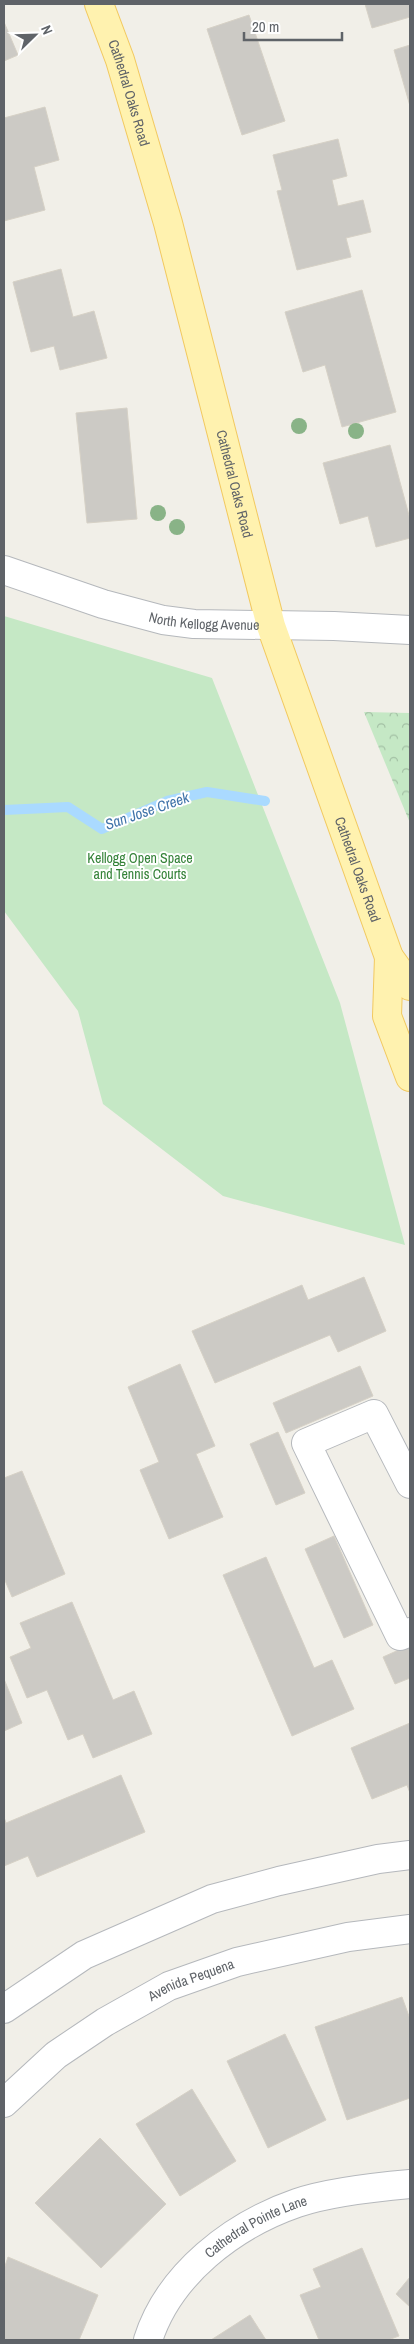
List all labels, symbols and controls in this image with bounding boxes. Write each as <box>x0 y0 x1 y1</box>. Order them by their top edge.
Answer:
north arrow <box>10 10 60 60</box>
scale bar <box>244 10 342 42</box>
text: 20 m <box>252 16 279 37</box>
text: N <box>37 23 57 37</box>
street label: Cathedral Oaks Road <box>104 37 154 148</box>
street label: Cathedral Oaks Road <box>212 428 257 540</box>
street label: North Kellogg Avenue <box>147 608 260 634</box>
water label: San Jose Creek <box>102 786 192 835</box>
street label: Cathedral Oaks Road <box>331 814 385 924</box>
park label: Kellogg Open Space and Tennis Courts <box>87 849 193 883</box>
street label: Avenida Pequena <box>144 1955 237 2006</box>
street label: Cathedral Pointe Lane <box>201 2191 309 2262</box>

